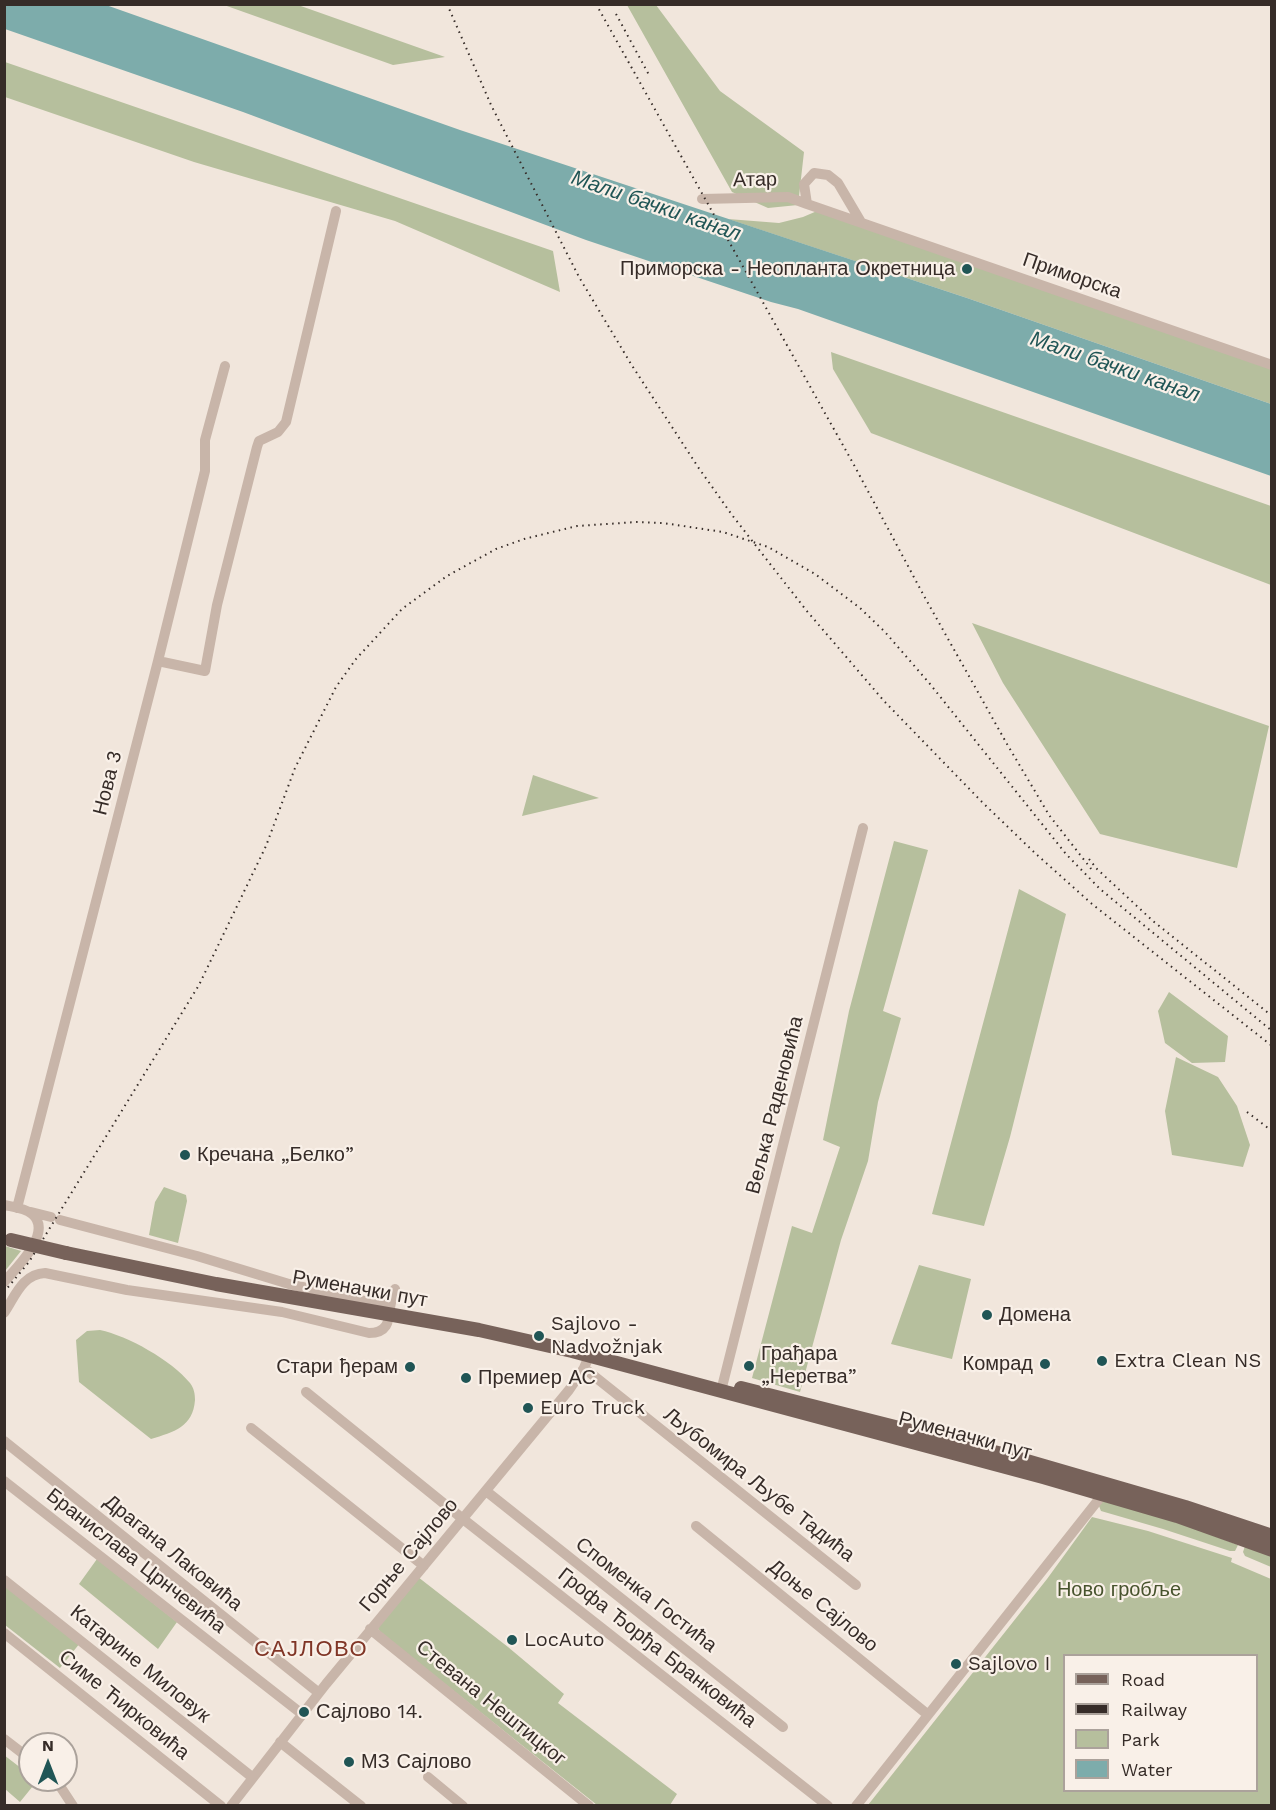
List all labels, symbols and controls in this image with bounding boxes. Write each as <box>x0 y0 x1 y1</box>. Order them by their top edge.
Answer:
water label: Мали бачки канал <box>568 165 744 247</box>
street label: Атар <box>733 168 777 192</box>
street label: Приморска <box>1019 248 1125 304</box>
place label: Приморска - Неопланта Окретница <box>620 257 955 281</box>
marker: Приморска - Неопланта Окретница <box>960 262 974 276</box>
water label: Мали бачки канал <box>1027 326 1203 408</box>
street label: Нова 3 <box>88 748 128 818</box>
street label: Вељка Раденовића <box>741 1014 809 1196</box>
place label: Кречана „Белко” <box>197 1143 354 1167</box>
marker: Кречана „Белко” <box>178 1148 192 1162</box>
street label: Руменачки пут <box>291 1265 429 1313</box>
place label: Домена <box>999 1303 1071 1327</box>
marker: Домена <box>980 1308 994 1322</box>
place label: Sajlovo - Nadvožnjak <box>551 1312 663 1359</box>
marker: Sajlovo - Nadvožnjak <box>532 1329 546 1343</box>
place label: Грађара „Неретва” <box>761 1342 857 1389</box>
place label: Extra Clean NS <box>1114 1349 1261 1373</box>
place label: Комрад <box>963 1352 1033 1376</box>
marker: Extra Clean NS <box>1095 1354 1109 1368</box>
place label: Стари ђерам <box>276 1355 398 1379</box>
marker: Комрад <box>1038 1357 1052 1371</box>
marker: Грађара „Неретва” <box>742 1359 756 1373</box>
marker: Стари ђерам <box>403 1360 417 1374</box>
place label: Премиер АС <box>478 1366 596 1390</box>
marker: Премиер АС <box>459 1371 473 1385</box>
place label: Euro Truck <box>540 1396 645 1420</box>
marker: Euro Truck <box>521 1401 535 1415</box>
street label: Љубомира Љубе Тадића <box>659 1403 859 1567</box>
street label: Руменачки пут <box>896 1407 1034 1465</box>
street label: Бранислава Црнчевића <box>41 1483 231 1639</box>
street label: Драгана Лаковића <box>99 1490 247 1616</box>
street label: Горње Сајлово <box>355 1493 463 1617</box>
street label: Споменка Гостића <box>571 1532 721 1658</box>
street label: Доње Сајлово <box>763 1555 883 1657</box>
street label: Грофа Ђорђа Бранковића <box>553 1563 761 1733</box>
park label: Ново гробље <box>1057 1578 1181 1602</box>
street label: Катарине Миловук <box>65 1600 215 1728</box>
place label: LocAuto <box>524 1628 605 1652</box>
marker: LocAuto <box>505 1633 519 1647</box>
street label: Стевана Нештицког <box>411 1635 571 1771</box>
district label: САЈЛОВО <box>254 1637 368 1663</box>
street label: Симе Ћирковића <box>54 1645 194 1765</box>
place label: Sajlovo I <box>968 1652 1051 1676</box>
legend <box>1063 1654 1258 1792</box>
marker: Sajlovo I <box>949 1657 963 1671</box>
text: Road <box>1121 1669 1165 1690</box>
text: Railway <box>1121 1699 1187 1720</box>
place label: Сајлово 14. <box>316 1700 423 1724</box>
marker: Сајлово 14. <box>297 1705 311 1719</box>
text: Park <box>1121 1729 1160 1750</box>
north arrow <box>18 1732 78 1792</box>
text: N <box>42 1736 54 1755</box>
place label: МЗ Сајлово <box>361 1750 471 1774</box>
marker: МЗ Сајлово <box>342 1755 356 1769</box>
text: Water <box>1121 1759 1173 1780</box>

